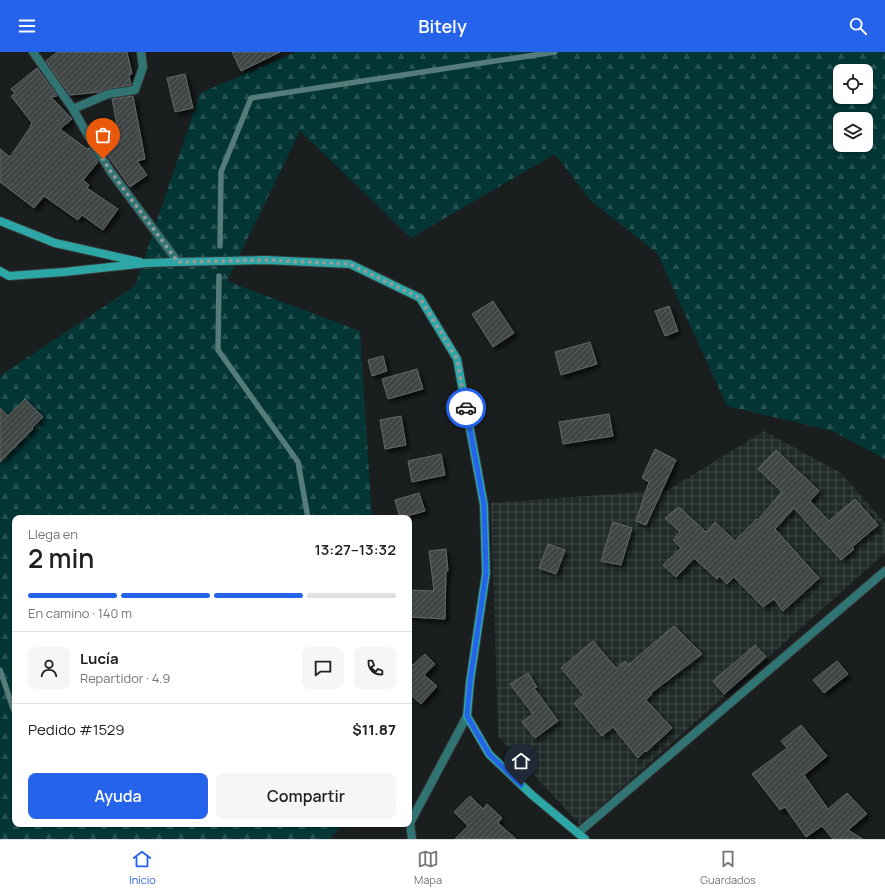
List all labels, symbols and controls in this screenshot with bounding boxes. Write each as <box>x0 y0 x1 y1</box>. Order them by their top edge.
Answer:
text: Bitely <box>418 14 467 38</box>
icon: menu <box>16 15 38 37</box>
icon: search <box>847 15 869 37</box>
map controls <box>833 64 873 152</box>
button: locate <box>833 64 873 104</box>
button: layers <box>833 112 873 152</box>
pin <box>86 118 120 159</box>
icon: bag <box>92 124 114 146</box>
courier <box>446 388 486 428</box>
icon: car <box>455 397 477 419</box>
text: Llega en <box>28 525 78 543</box>
text: 13:27–13:32 <box>314 539 396 560</box>
text: 2 min <box>28 540 94 576</box>
text: En camino · 140 m <box>28 604 132 622</box>
button: person <box>28 647 70 689</box>
button: chat <box>302 647 344 689</box>
button: phone <box>354 647 396 689</box>
text: Lucía <box>80 648 119 669</box>
text: Repartidor · 4.9 <box>80 669 170 687</box>
text: Pedido #1529 <box>28 719 125 740</box>
text: $11.87 <box>352 719 396 740</box>
pin <box>504 744 538 785</box>
icon: home <box>510 750 532 772</box>
button: Ayuda <box>28 773 208 819</box>
button: Compartir <box>216 773 396 819</box>
tab: Inicio <box>129 848 156 887</box>
tab: Mapa <box>414 848 442 887</box>
tab: Guardados <box>700 848 756 887</box>

